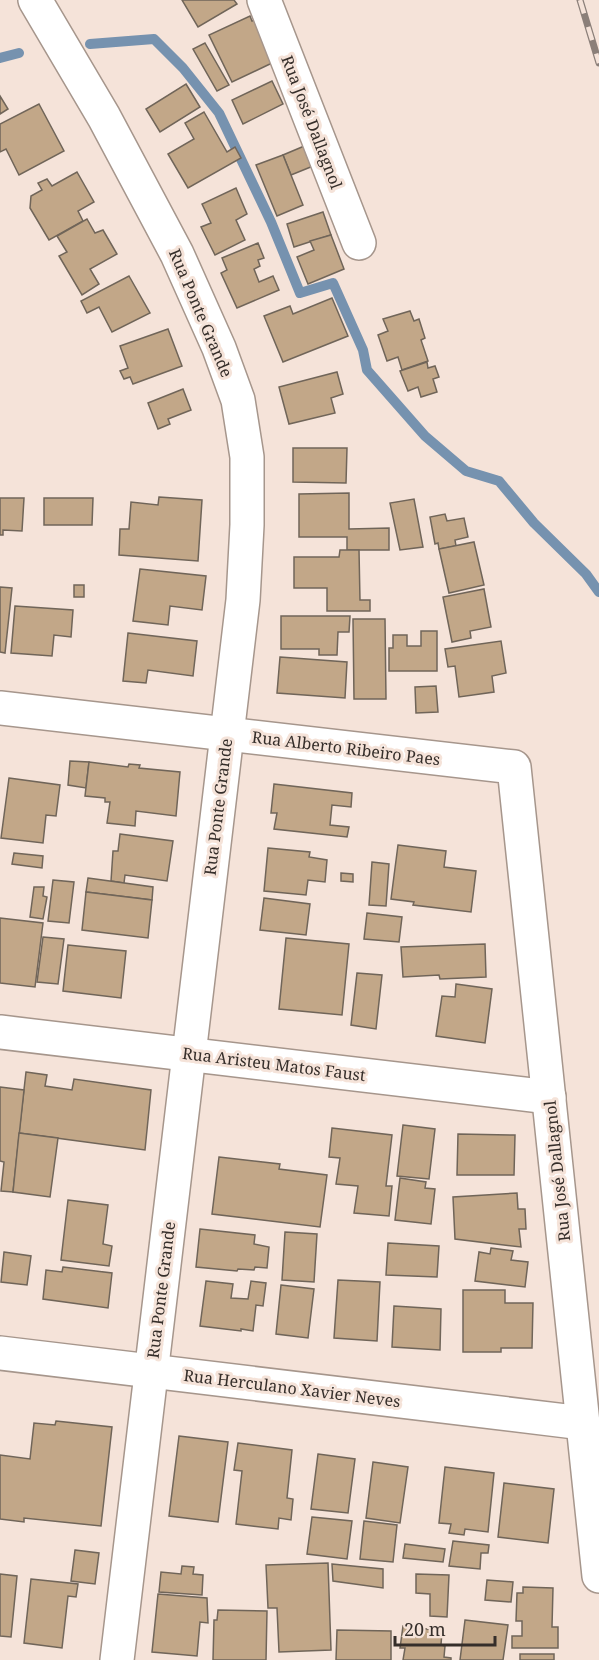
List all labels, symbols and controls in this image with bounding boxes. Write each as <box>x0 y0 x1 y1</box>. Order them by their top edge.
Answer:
street label: Rua José Dallagnol <box>276 52 348 192</box>
street label: Rua Ponte Grande <box>164 245 238 381</box>
street label: Rua Alberto Ribeiro Paes <box>251 726 441 770</box>
street label: Rua Ponte Grande <box>199 737 237 877</box>
street label: Rua Aristeu Matos Faust <box>181 1042 367 1086</box>
street label: Rua José Dallagnol <box>539 1100 575 1242</box>
street label: Rua Ponte Grande <box>142 1220 180 1360</box>
street label: Rua Herculano Xavier Neves <box>182 1364 402 1412</box>
scale bar <box>395 1609 496 1647</box>
text: 20 m <box>404 1617 446 1641</box>

